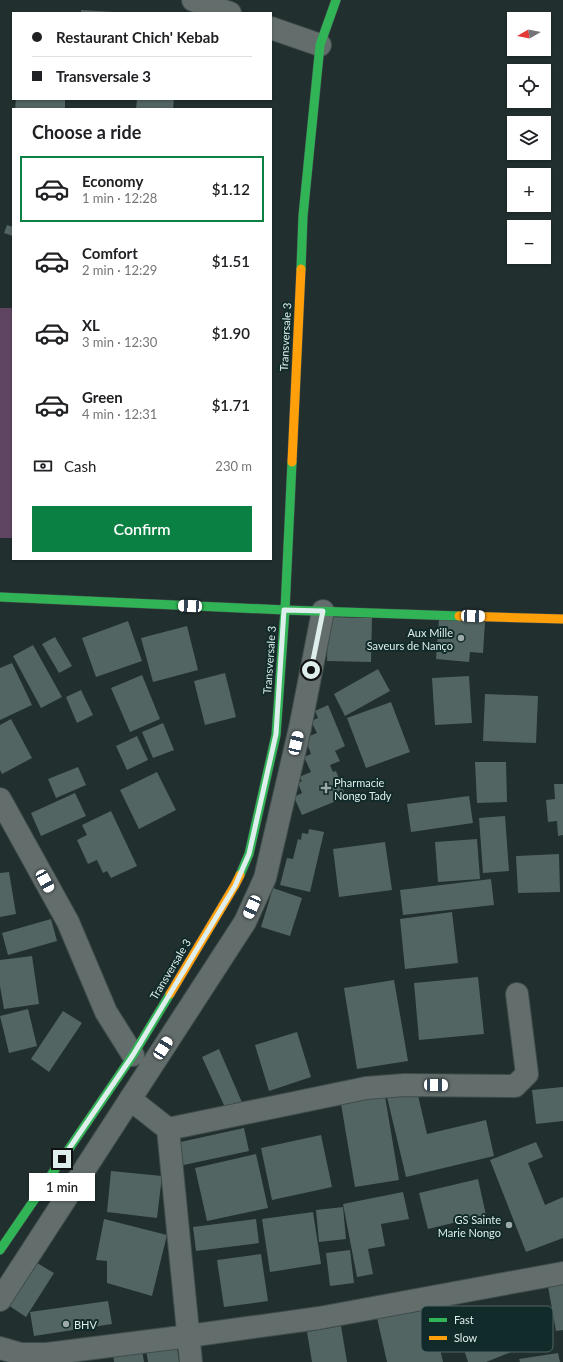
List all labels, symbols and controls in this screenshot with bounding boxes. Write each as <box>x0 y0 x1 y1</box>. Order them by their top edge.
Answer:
north arrow <box>507 12 551 56</box>
map controls <box>507 12 551 264</box>
text: Restaurant Chich' Kebab <box>56 28 219 46</box>
button: locate <box>507 64 551 108</box>
text: Transversale 3 <box>56 67 151 85</box>
button: layers <box>507 116 551 160</box>
text: Choose a ride <box>32 121 141 143</box>
button: + <box>507 168 551 212</box>
icon: car <box>34 171 70 207</box>
text: Economy <box>82 172 143 190</box>
text: $1.12 <box>212 180 250 198</box>
text: 1 min · 12:28 <box>82 190 157 206</box>
button: − <box>507 220 551 264</box>
icon: car <box>34 243 70 279</box>
text: Comfort <box>82 244 138 262</box>
text: $1.51 <box>212 252 250 270</box>
text: 2 min · 12:29 <box>82 262 157 278</box>
street label: Transversale 3 <box>277 302 293 372</box>
icon: car <box>34 315 70 351</box>
text: XL <box>82 316 100 334</box>
text: $1.90 <box>212 324 250 342</box>
text: 3 min · 12:30 <box>82 334 157 350</box>
icon: car <box>34 387 70 423</box>
text: Green <box>82 388 123 406</box>
text: $1.71 <box>212 396 250 414</box>
text: 4 min · 12:31 <box>82 406 157 422</box>
icon: cash <box>32 455 54 477</box>
text: Cash <box>64 457 96 475</box>
text: 230 m <box>215 458 252 474</box>
button: Confirm <box>32 506 252 552</box>
car <box>178 599 202 613</box>
car <box>461 610 485 622</box>
street label: Transversale 3 <box>260 625 278 695</box>
place label: Aux Mille Saveurs de Nanço <box>367 626 453 652</box>
marker: Aux Mille Saveurs de Nanço <box>456 633 466 643</box>
route start <box>302 661 320 679</box>
car <box>287 730 305 756</box>
place label: Pharmacie Nongo Tady <box>334 776 392 802</box>
marker: Pharmacie Nongo Tady <box>321 783 331 793</box>
car <box>34 868 56 894</box>
car <box>242 894 262 920</box>
street label: Transversale 3 <box>147 936 193 1002</box>
car <box>151 1035 175 1061</box>
car <box>424 1079 448 1091</box>
route end <box>53 1150 71 1168</box>
callout: 1 min <box>29 1173 95 1201</box>
text: 1 min <box>46 1179 78 1195</box>
place label: GS Sainte Marie Nongo <box>438 1213 501 1239</box>
marker: GS Sainte Marie Nongo <box>504 1220 514 1230</box>
legend <box>421 1306 553 1352</box>
text: Fast <box>454 1313 474 1326</box>
place label: BHV <box>74 1318 98 1331</box>
marker: BHV <box>61 1319 71 1329</box>
text: Slow <box>454 1331 478 1344</box>

